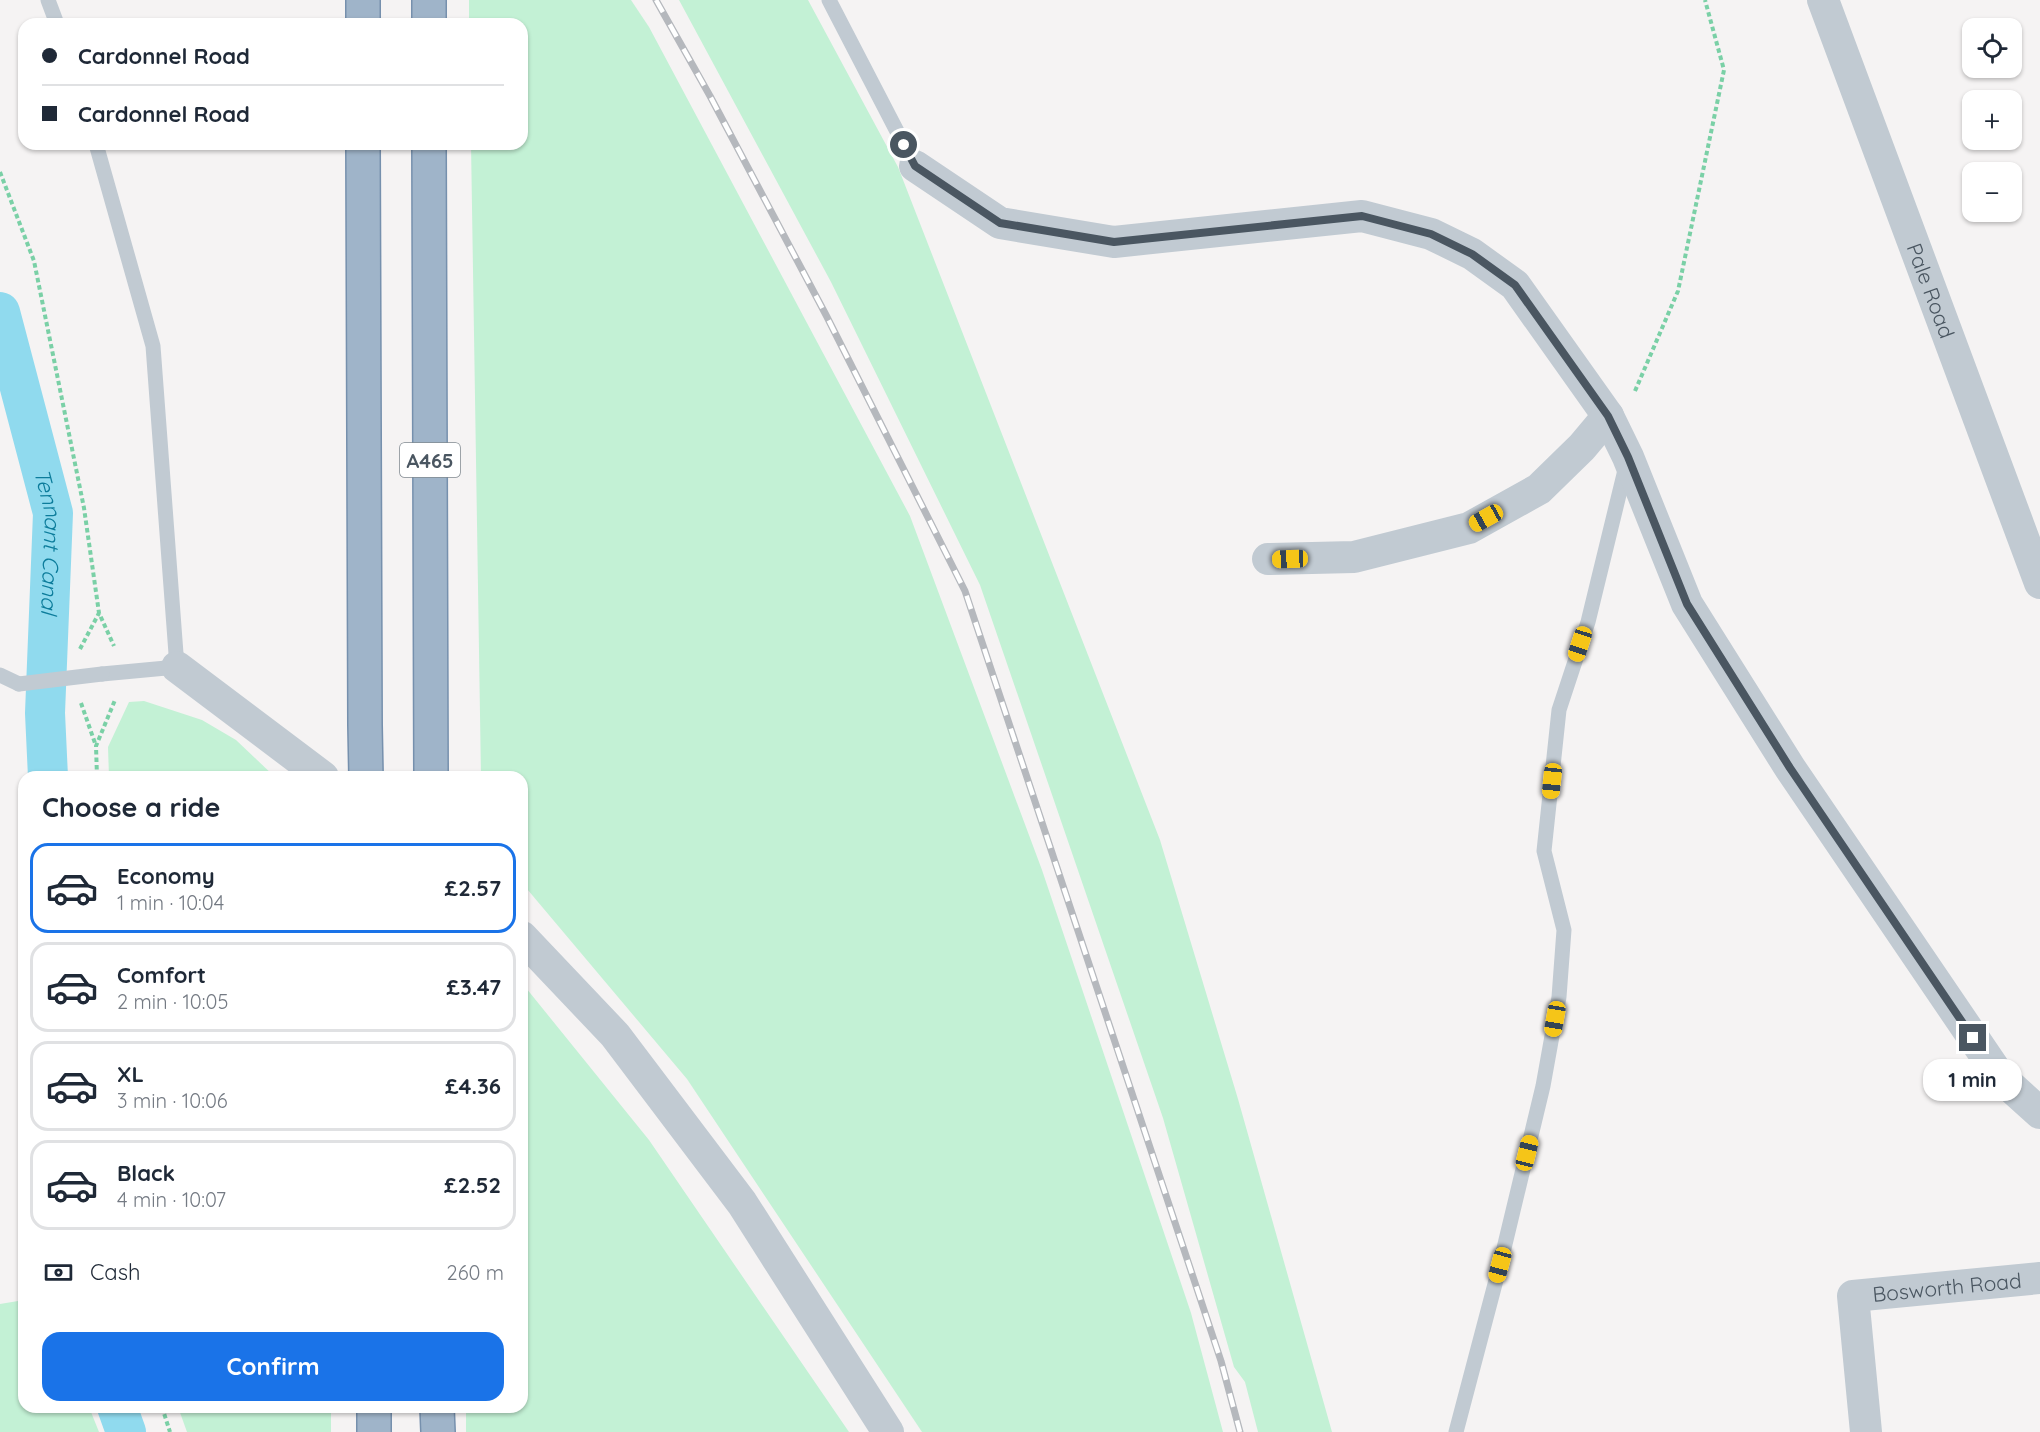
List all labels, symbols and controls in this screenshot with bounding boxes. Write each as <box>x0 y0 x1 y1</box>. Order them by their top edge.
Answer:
map controls <box>1962 18 2022 222</box>
button: locate <box>1962 18 2022 78</box>
text: Cardonnel Road <box>78 42 250 70</box>
button: + <box>1962 90 2022 150</box>
text: Cardonnel Road <box>78 100 250 128</box>
route start <box>890 131 917 158</box>
button: − <box>1962 162 2022 222</box>
street label: Pale Road <box>1902 239 1961 342</box>
road number: A465 <box>400 443 460 477</box>
water label: Tennant Canal <box>28 466 68 618</box>
car <box>1466 501 1506 535</box>
car <box>1272 549 1308 569</box>
car <box>1566 624 1594 664</box>
car <box>1541 762 1563 800</box>
text: Choose a ride <box>42 790 220 824</box>
icon: car <box>45 861 99 915</box>
text: Economy <box>117 862 215 890</box>
text: £2.57 <box>445 874 501 902</box>
text: 1 min · 10:04 <box>117 890 224 915</box>
icon: car <box>45 960 99 1014</box>
text: Comfort <box>117 961 206 989</box>
text: £3.47 <box>446 973 501 1001</box>
text: 2 min · 10:05 <box>117 989 228 1014</box>
car <box>1543 1000 1567 1038</box>
route end <box>1959 1024 1986 1051</box>
icon: car <box>45 1059 99 1113</box>
callout: 1 min <box>1924 1059 2022 1101</box>
text: XL <box>117 1060 144 1088</box>
text: 1 min <box>1948 1067 1997 1092</box>
text: £4.36 <box>445 1072 501 1100</box>
text: 3 min · 10:06 <box>117 1088 228 1113</box>
car <box>1514 1133 1540 1173</box>
icon: car <box>45 1158 99 1212</box>
text: Black <box>117 1159 175 1187</box>
text: £2.52 <box>444 1171 501 1199</box>
text: 4 min · 10:07 <box>117 1187 226 1212</box>
car <box>1487 1245 1513 1285</box>
icon: cash <box>42 1256 75 1289</box>
text: Cash <box>90 1258 141 1286</box>
text: 260 m <box>447 1260 504 1285</box>
street label: Bosworth Road <box>1871 1267 2023 1307</box>
button: Confirm <box>42 1332 504 1401</box>

